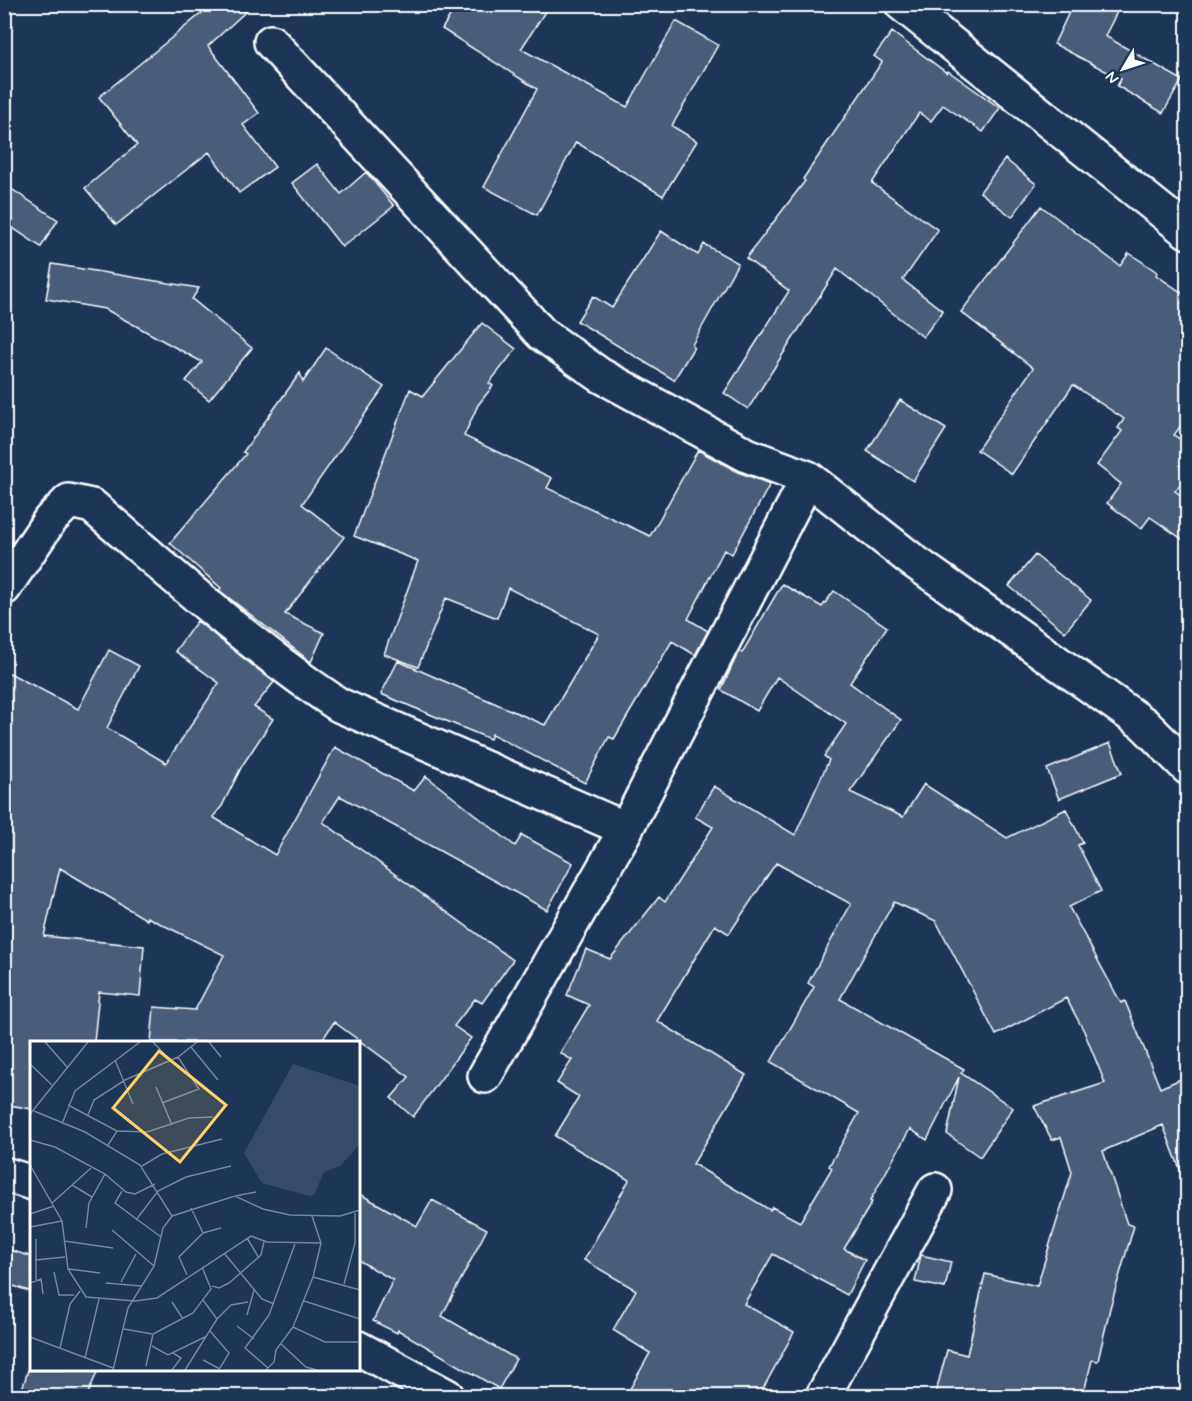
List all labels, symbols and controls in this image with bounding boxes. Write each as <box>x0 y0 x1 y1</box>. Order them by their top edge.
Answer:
north arrow <box>1093 39 1153 99</box>
text: N <box>1101 67 1124 88</box>
inset map <box>30 1041 360 1371</box>

